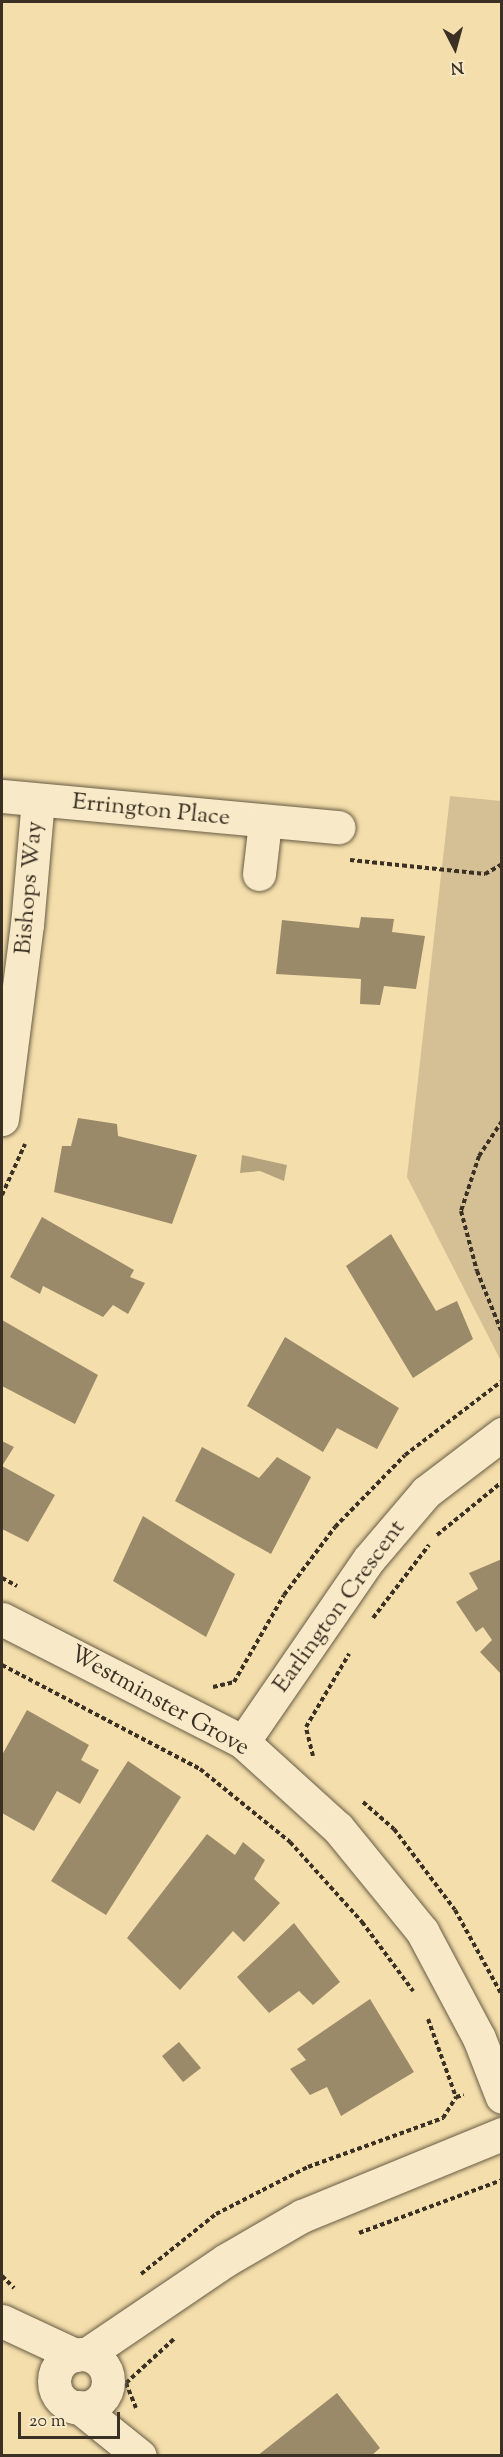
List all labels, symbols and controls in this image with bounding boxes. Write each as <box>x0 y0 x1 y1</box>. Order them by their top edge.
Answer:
north arrow <box>425 18 485 78</box>
text: N <box>449 54 464 79</box>
street label: Errington Place <box>71 788 231 834</box>
street label: Bishops Way <box>10 820 50 956</box>
street label: Earlington Crescent <box>268 1515 412 1699</box>
street label: Westminster Grove <box>64 1641 254 1763</box>
scale bar <box>21 2400 123 2438</box>
text: 20 m <box>29 2409 66 2435</box>

